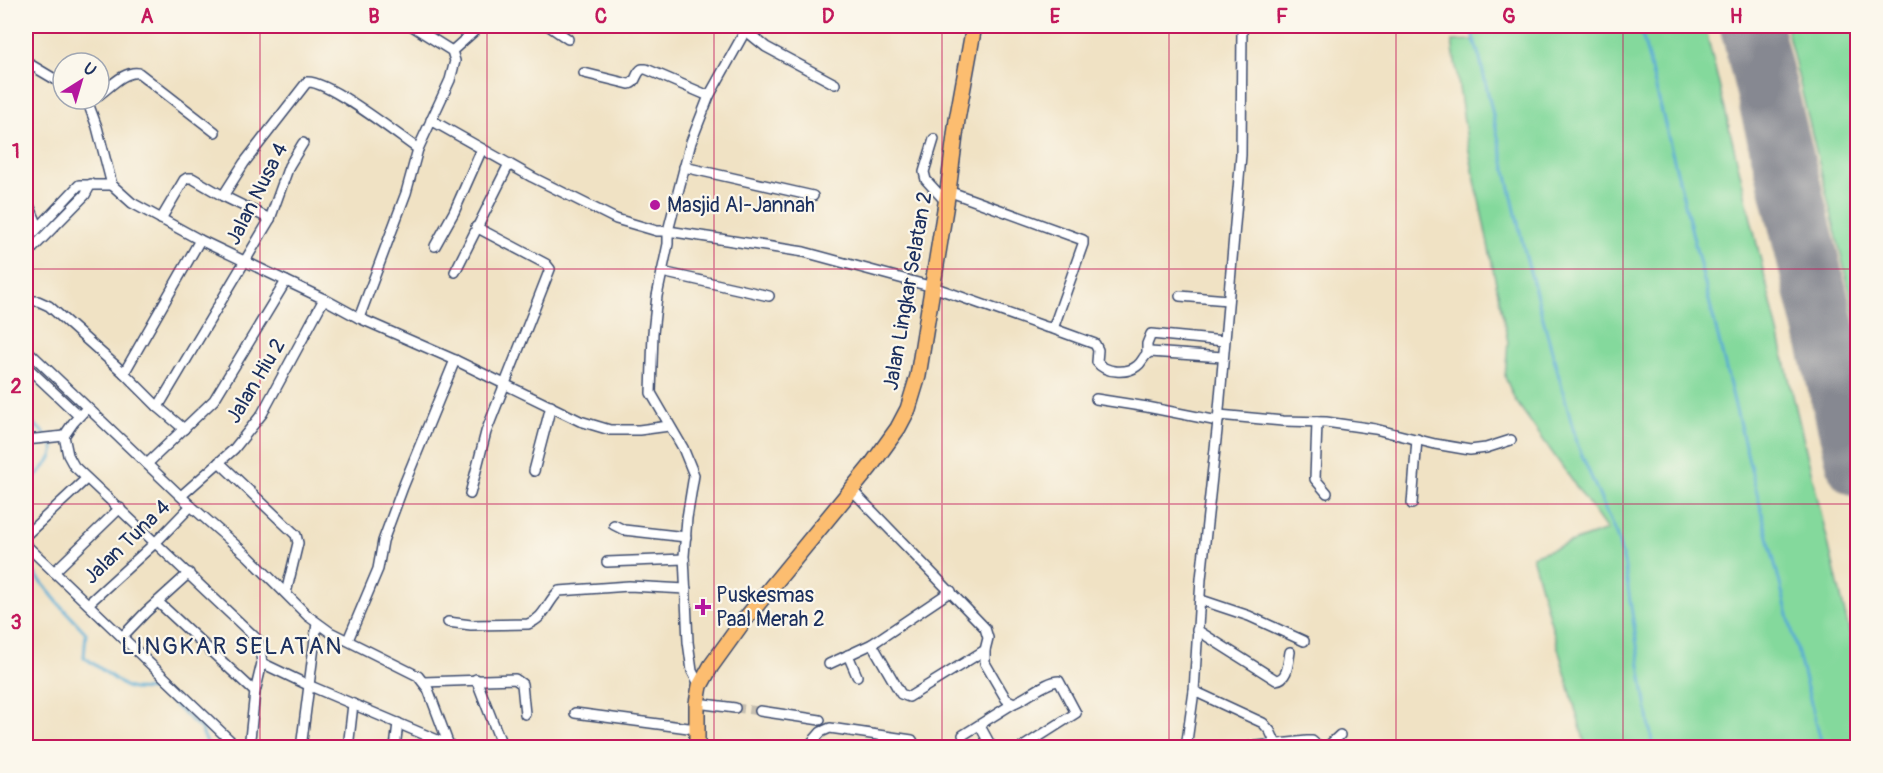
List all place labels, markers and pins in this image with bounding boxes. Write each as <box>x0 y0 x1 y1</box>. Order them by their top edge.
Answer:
place label: Masjid Al-Jannah <box>667 192 815 219</box>
marker: Masjid Al-Jannah <box>648 198 662 212</box>
place label: Puskesmas Paal Merah 2 <box>716 582 825 633</box>
marker: Puskesmas Paal Merah 2 <box>694 598 712 616</box>

